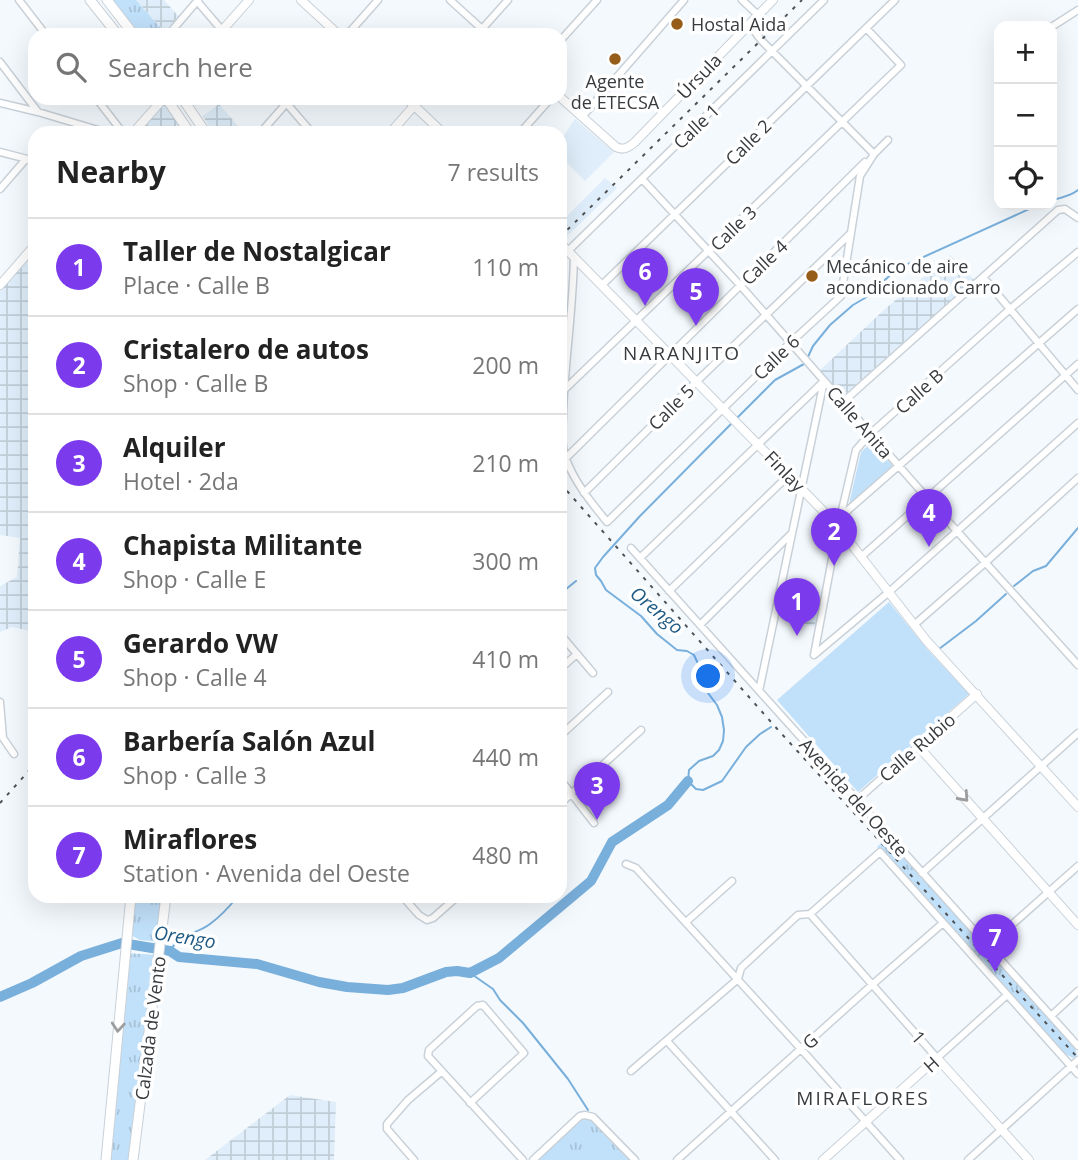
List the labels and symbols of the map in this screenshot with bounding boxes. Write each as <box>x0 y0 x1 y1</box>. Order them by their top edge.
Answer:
place label: Hostal Aida <box>691 12 786 36</box>
marker: Hostal Aida <box>669 16 685 32</box>
street label: Úrsula <box>671 48 727 104</box>
marker: Agente de ETECSA <box>607 51 623 67</box>
place label: Agente de ETECSA <box>571 69 660 114</box>
street label: Calle 1 <box>668 98 724 154</box>
street label: Calle 2 <box>720 114 776 170</box>
street label: Calle 3 <box>705 200 761 256</box>
street label: Calle 4 <box>736 234 792 290</box>
pin: 6 <box>622 248 668 306</box>
place label: Mecánico de aire acondicionado Carro <box>826 254 1000 299</box>
pin: 5 <box>673 268 719 326</box>
marker: Mecánico de aire acondicionado Carro <box>804 268 820 284</box>
street label: Calle 6 <box>748 329 804 385</box>
district label: NARANJITO <box>623 340 741 366</box>
street label: Calle B <box>890 363 948 419</box>
street label: Calle 5 <box>643 379 699 435</box>
street label: Calle Anita <box>822 381 898 463</box>
street label: Finlay <box>760 445 811 497</box>
pin: 4 <box>906 489 952 547</box>
pin: 2 <box>811 508 857 566</box>
pin: 1 <box>774 578 820 636</box>
water label: Orengo <box>625 580 689 640</box>
your location <box>691 659 725 693</box>
street label: Calle Rubio <box>874 707 960 787</box>
street label: Avenida del Oeste <box>794 733 914 861</box>
pin: 3 <box>574 762 620 820</box>
one-way arrow <box>956 789 968 802</box>
pin: 7 <box>972 914 1018 972</box>
water label: Orengo <box>152 919 218 955</box>
street label: Calzada de Vento <box>129 955 171 1101</box>
one-way arrow <box>111 1022 126 1033</box>
street label: 1 <box>907 1025 931 1049</box>
street label: G <box>797 1028 823 1054</box>
street label: H <box>918 1051 944 1077</box>
district label: MIRAFLORES <box>796 1085 930 1111</box>

